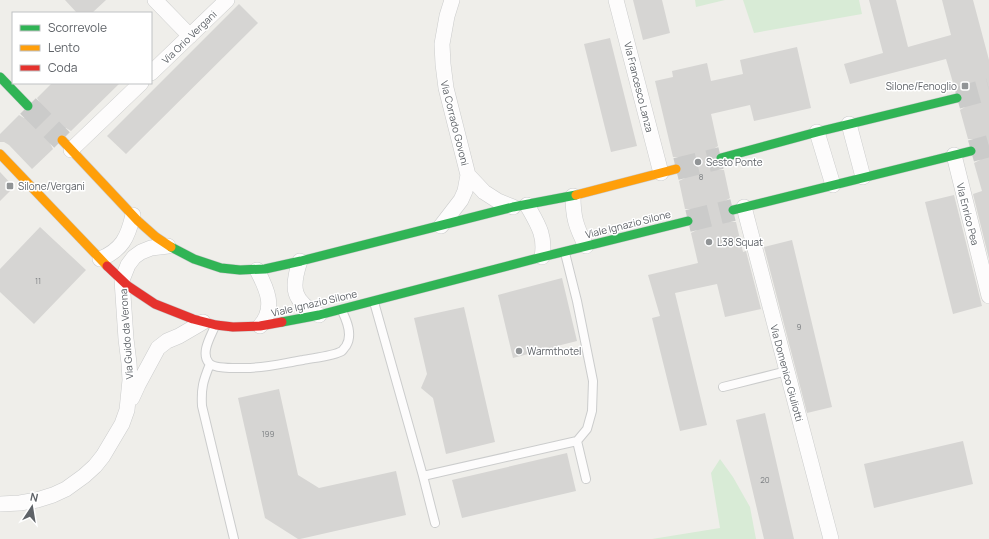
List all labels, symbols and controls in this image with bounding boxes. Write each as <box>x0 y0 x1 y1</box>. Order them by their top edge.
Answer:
street label: Via Orio Vergani <box>159 7 219 67</box>
legend <box>12 12 152 84</box>
text: Scorrevole <box>48 19 107 36</box>
text: Lento <box>48 39 80 56</box>
street label: Via Francesco Lanza <box>621 40 657 134</box>
text: Coda <box>48 59 77 76</box>
street label: Via Corrado Govoni <box>438 79 472 167</box>
place label: Silone/Fenoglio <box>886 79 957 93</box>
marker: Silone/Fenoglio <box>960 81 970 91</box>
place label: Sesto Ponte <box>706 155 763 169</box>
marker: Sesto Ponte <box>693 157 703 167</box>
house number: 8 <box>699 171 704 182</box>
place label: Silone/Vergani <box>18 179 85 193</box>
marker: Silone/Vergani <box>5 181 15 191</box>
street label: Via Enrico Pea <box>953 181 983 247</box>
street label: Viale Ignazio Silone <box>584 207 672 241</box>
place label: L38 Squat <box>717 235 763 249</box>
marker: L38 Squat <box>704 237 714 247</box>
house number: 11 <box>35 275 41 286</box>
street label: Viale Ignazio Silone <box>270 286 358 320</box>
street label: Via Guido da Verona <box>116 288 136 380</box>
house number: 9 <box>797 321 802 332</box>
street label: Via Domenico Giuliotti <box>767 323 807 423</box>
place label: Warmthotel <box>527 344 581 358</box>
marker: Warmthotel <box>514 346 524 356</box>
house number: 199 <box>261 428 275 439</box>
house number: 20 <box>760 474 770 485</box>
north arrow <box>12 487 52 527</box>
text: N <box>29 489 40 505</box>

